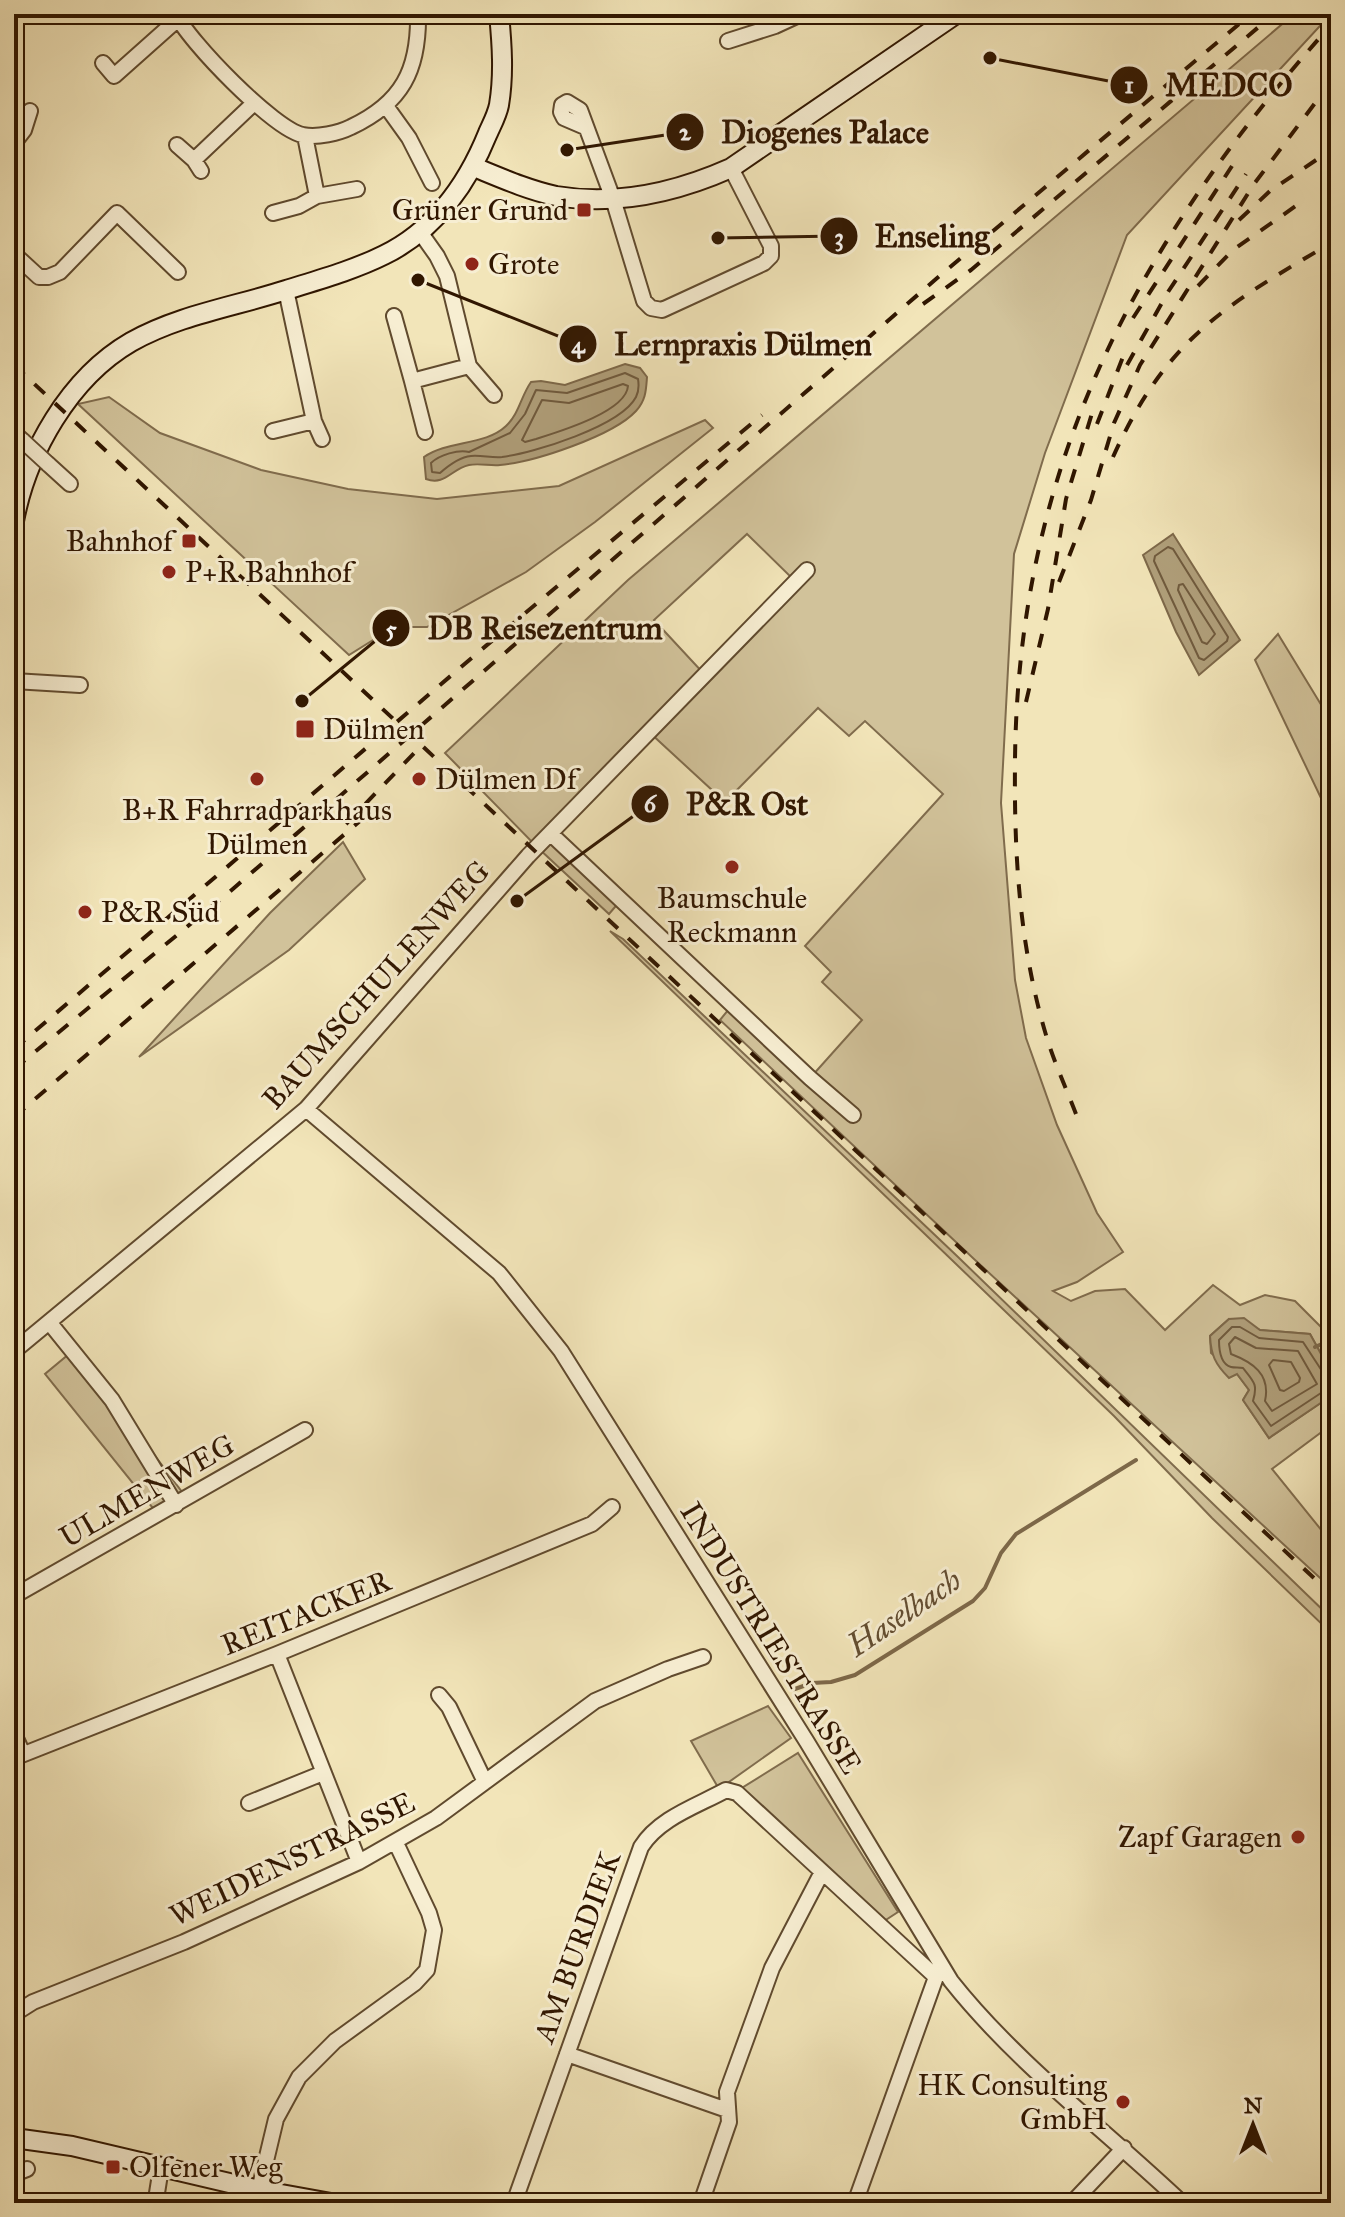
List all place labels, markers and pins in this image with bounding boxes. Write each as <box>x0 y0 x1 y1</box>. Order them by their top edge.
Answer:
callout: MEDCO <box>1109 57 1308 113</box>
callout: Diogenes Palace <box>665 104 945 160</box>
place label: Grüner Grund <box>392 192 568 228</box>
marker: Grüner Grund <box>575 201 593 219</box>
callout: Enseling <box>819 208 1005 264</box>
place label: Grote <box>488 246 559 282</box>
marker: Grote <box>463 255 481 273</box>
callout: Lernpraxis Dülmen <box>558 316 887 372</box>
place label: Bahnhof <box>66 523 178 559</box>
marker: Bahnhof <box>180 532 198 550</box>
place label: P+R Bahnhof <box>185 554 357 590</box>
marker: P+R Bahnhof <box>160 563 178 581</box>
callout: DB Reisezentrum <box>371 600 679 656</box>
place label: Dülmen <box>323 711 425 747</box>
marker: Dülmen <box>294 718 316 740</box>
place label: Dülmen Df <box>435 761 582 797</box>
marker: B+R Fahrradparkhaus Dülmen <box>248 770 266 788</box>
marker: Dülmen Df <box>410 770 428 788</box>
callout: P&R Ost <box>630 776 824 832</box>
place label: B+R Fahrradparkhaus Dülmen <box>122 792 392 862</box>
marker: Baumschule Reckmann <box>723 858 741 876</box>
place label: Baumschule Reckmann <box>657 880 807 950</box>
place label: P&R Süd <box>101 894 219 930</box>
marker: P&R Süd <box>76 903 94 921</box>
place label: Zapf Garagen <box>1118 1819 1282 1855</box>
marker: Zapf Garagen <box>1289 1828 1307 1846</box>
place label: HK Consulting GmbH <box>917 2067 1108 2137</box>
marker: HK Consulting GmbH <box>1114 2093 1132 2111</box>
place label: Olfener Weg <box>129 2149 284 2185</box>
marker: Olfener Weg <box>104 2158 122 2176</box>

